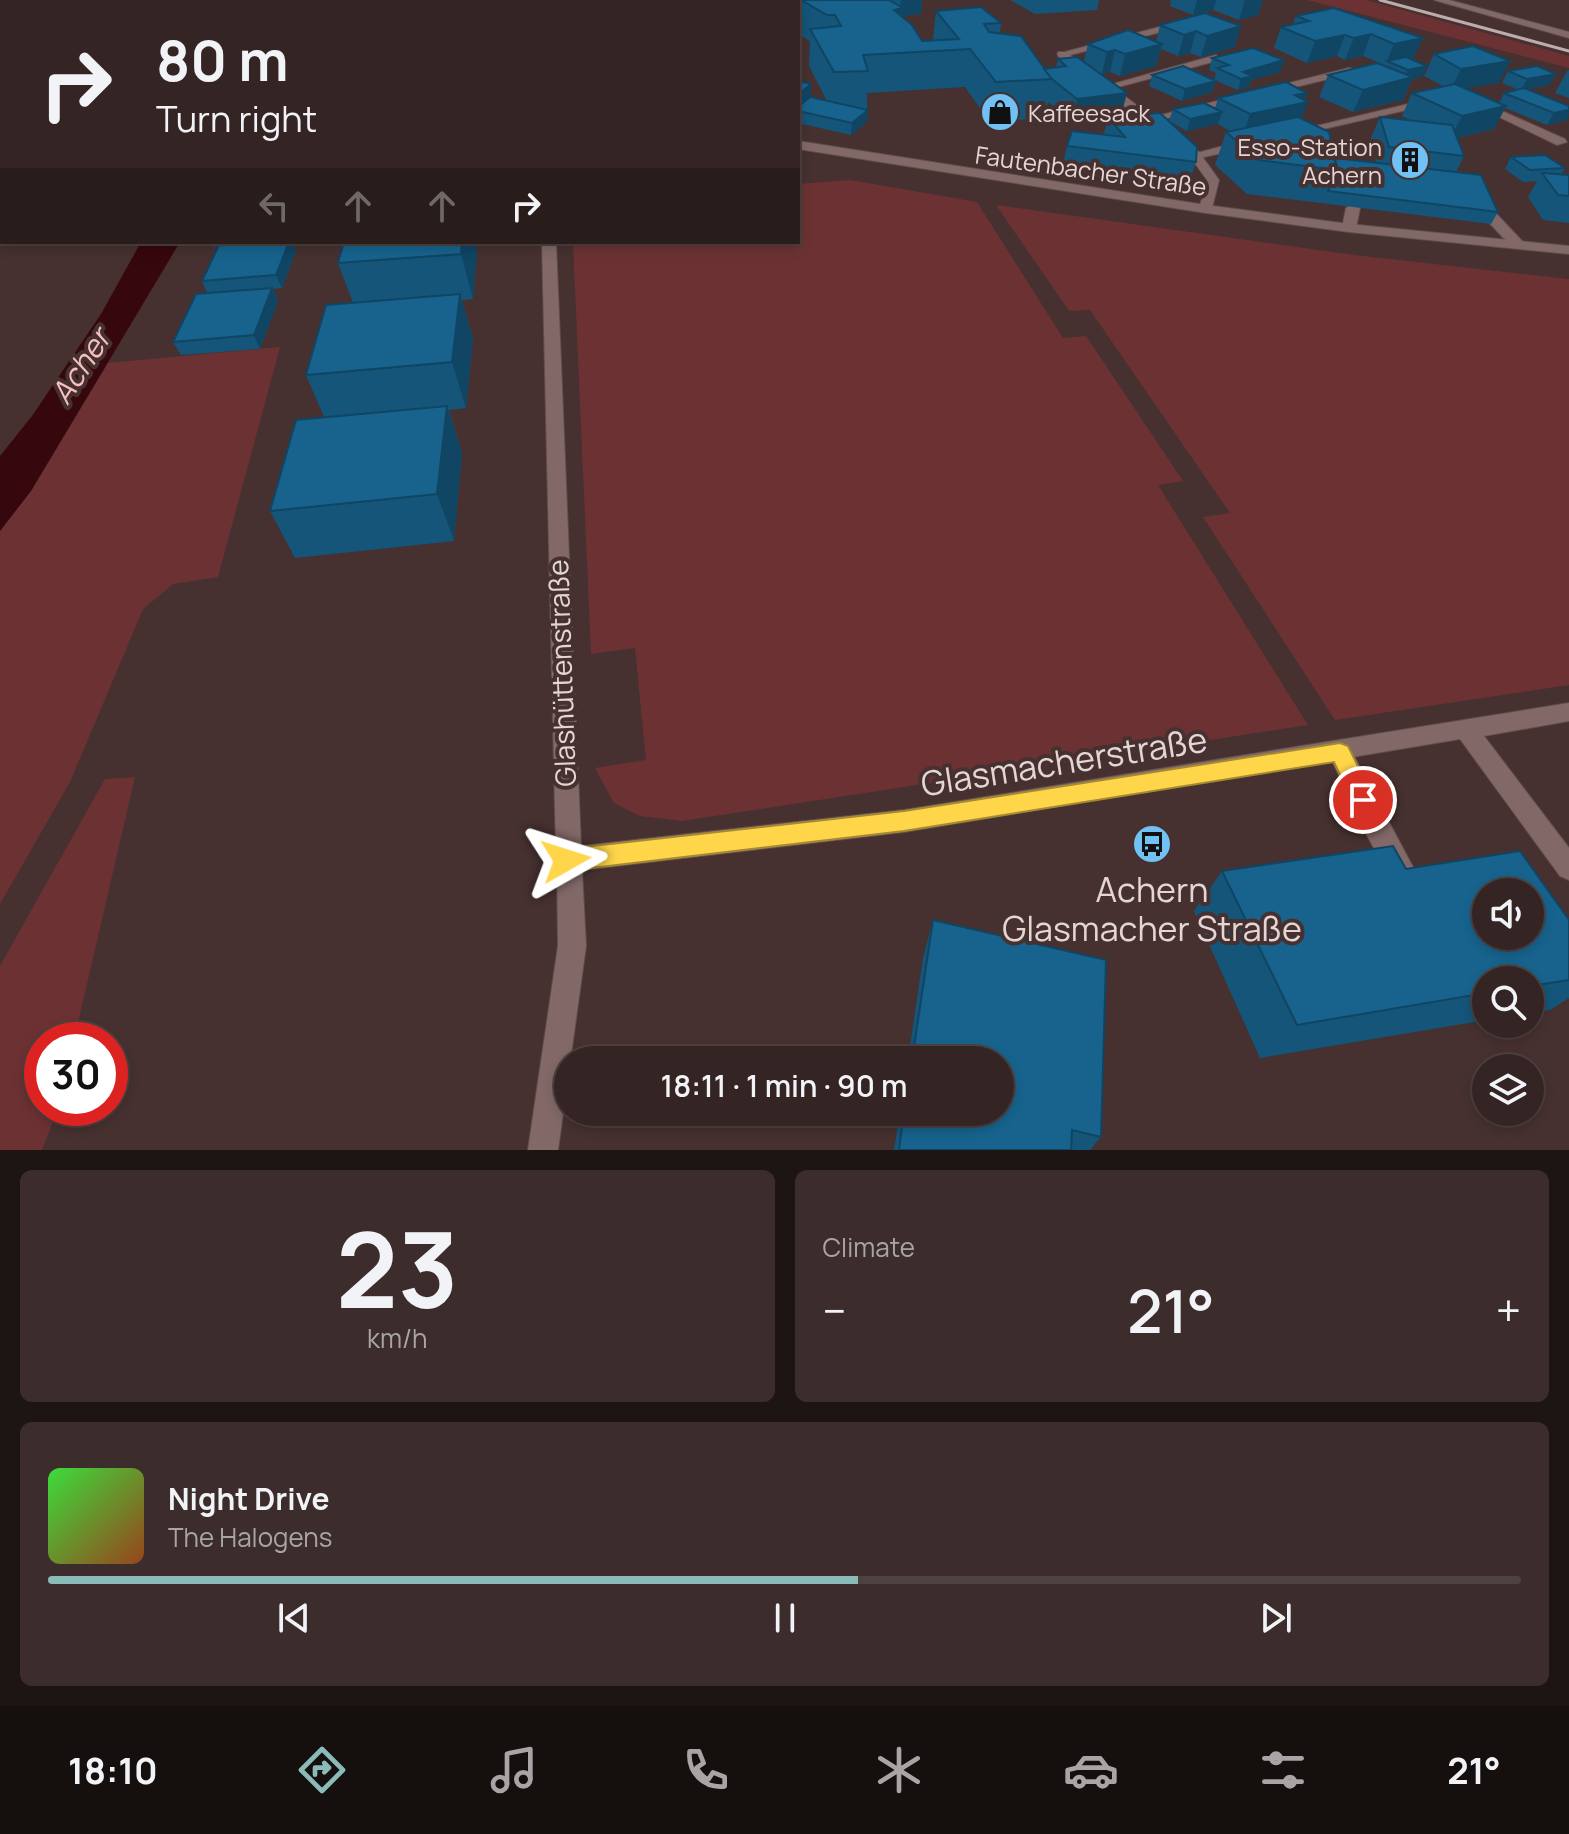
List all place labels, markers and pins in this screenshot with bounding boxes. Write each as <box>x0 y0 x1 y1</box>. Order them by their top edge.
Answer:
shop icon: Kaffeesack <box>979 91 1021 133</box>
place label: Kaffeesack <box>1028 96 1151 129</box>
place label: Esso-Station Achern <box>1237 130 1382 191</box>
building icon: Esso-Station Achern <box>1389 139 1431 181</box>
pin <box>1329 766 1397 834</box>
bus stop icon: Achern Glasmacher Straße <box>1131 823 1173 865</box>
place label: Achern Glasmacher Straße <box>1002 866 1302 951</box>

